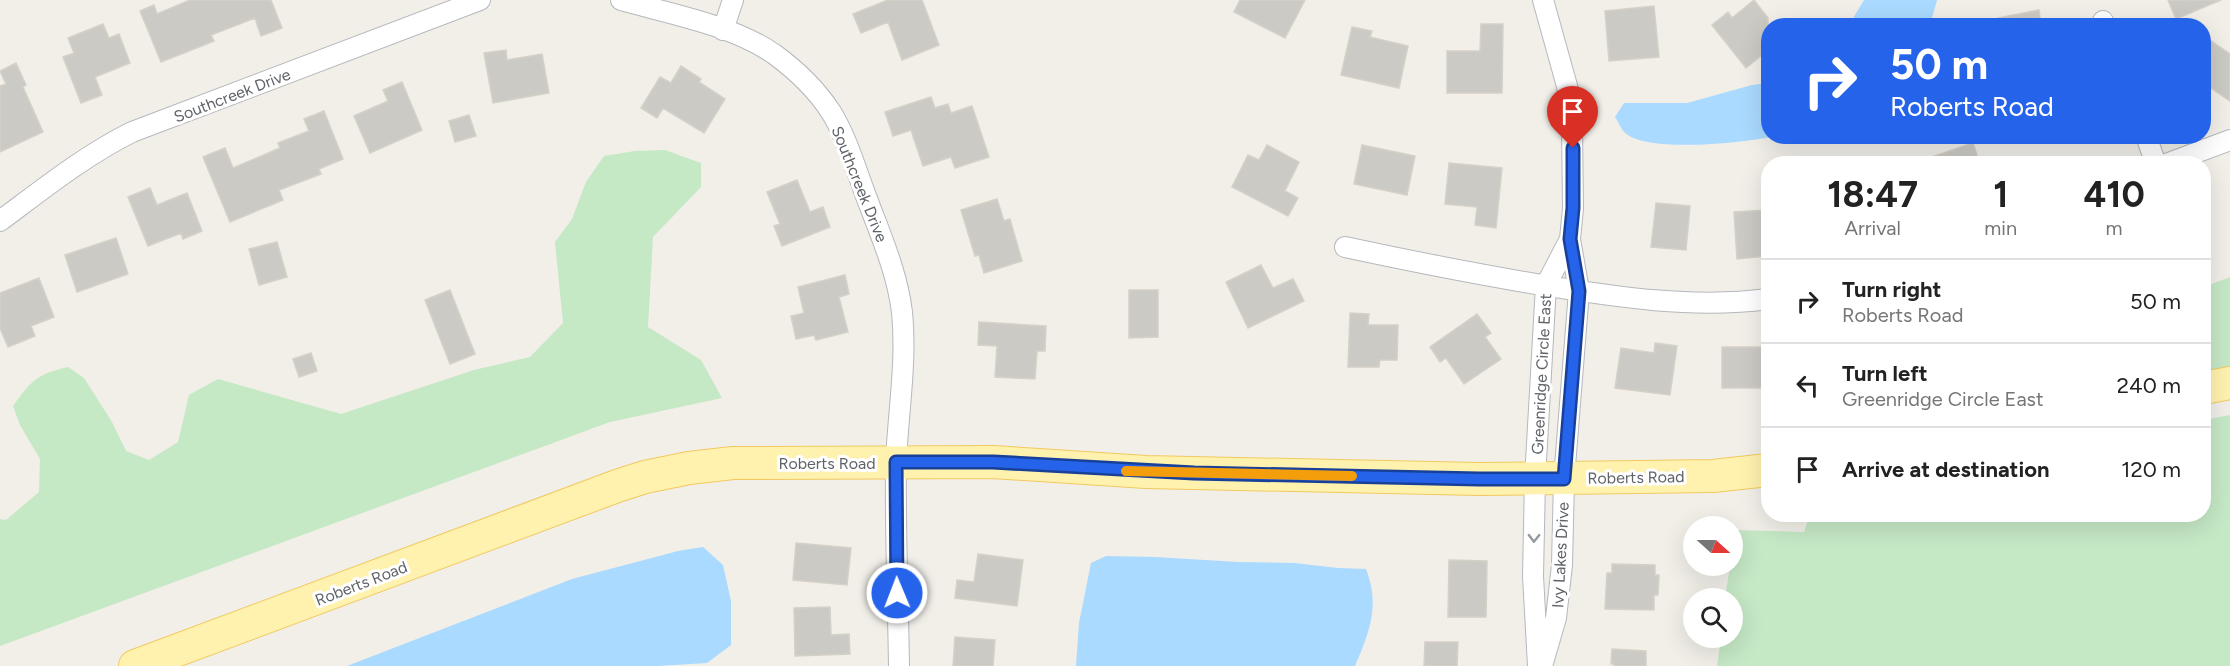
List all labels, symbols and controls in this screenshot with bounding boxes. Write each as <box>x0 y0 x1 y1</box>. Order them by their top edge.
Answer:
text: 50 m <box>1890 39 1988 90</box>
icon: right <box>1791 42 1869 120</box>
street label: Southcreek Drive <box>171 64 293 126</box>
pin <box>1547 86 1598 148</box>
text: Roberts Road <box>1890 90 2054 123</box>
icon: arrive <box>1556 95 1589 128</box>
street label: Southcreek Drive <box>828 123 892 245</box>
text: 18:47 <box>1827 173 1918 216</box>
text: 1 <box>1993 173 2008 216</box>
text: 410 <box>2083 173 2145 216</box>
text: Arrival <box>1844 216 1901 240</box>
text: min <box>1984 216 2017 240</box>
text: m <box>2106 216 2123 240</box>
text: Turn right <box>1842 276 1941 303</box>
icon: right <box>1791 285 1824 318</box>
text: 50 m <box>2130 288 2181 315</box>
street label: Greenridge Circle East <box>1528 293 1555 455</box>
text: Roberts Road <box>1842 303 1963 327</box>
text: Turn left <box>1842 360 1928 387</box>
icon: left <box>1791 369 1824 402</box>
text: 240 m <box>2117 372 2181 399</box>
text: Greenridge Circle East <box>1842 387 2044 411</box>
icon: arrive <box>1791 453 1824 486</box>
street label: Roberts Road <box>778 454 876 473</box>
text: Arrive at destination <box>1842 456 2050 483</box>
text: 120 m <box>2121 456 2181 483</box>
street label: Roberts Road <box>1587 467 1685 488</box>
street label: Ivy Lakes Drive <box>1548 501 1573 609</box>
north arrow <box>1683 516 1743 576</box>
map controls <box>1683 516 1743 648</box>
one-way arrow <box>1528 533 1540 542</box>
street label: Roberts Road <box>312 557 410 610</box>
position arrow <box>865 561 929 625</box>
button: search <box>1683 588 1743 648</box>

